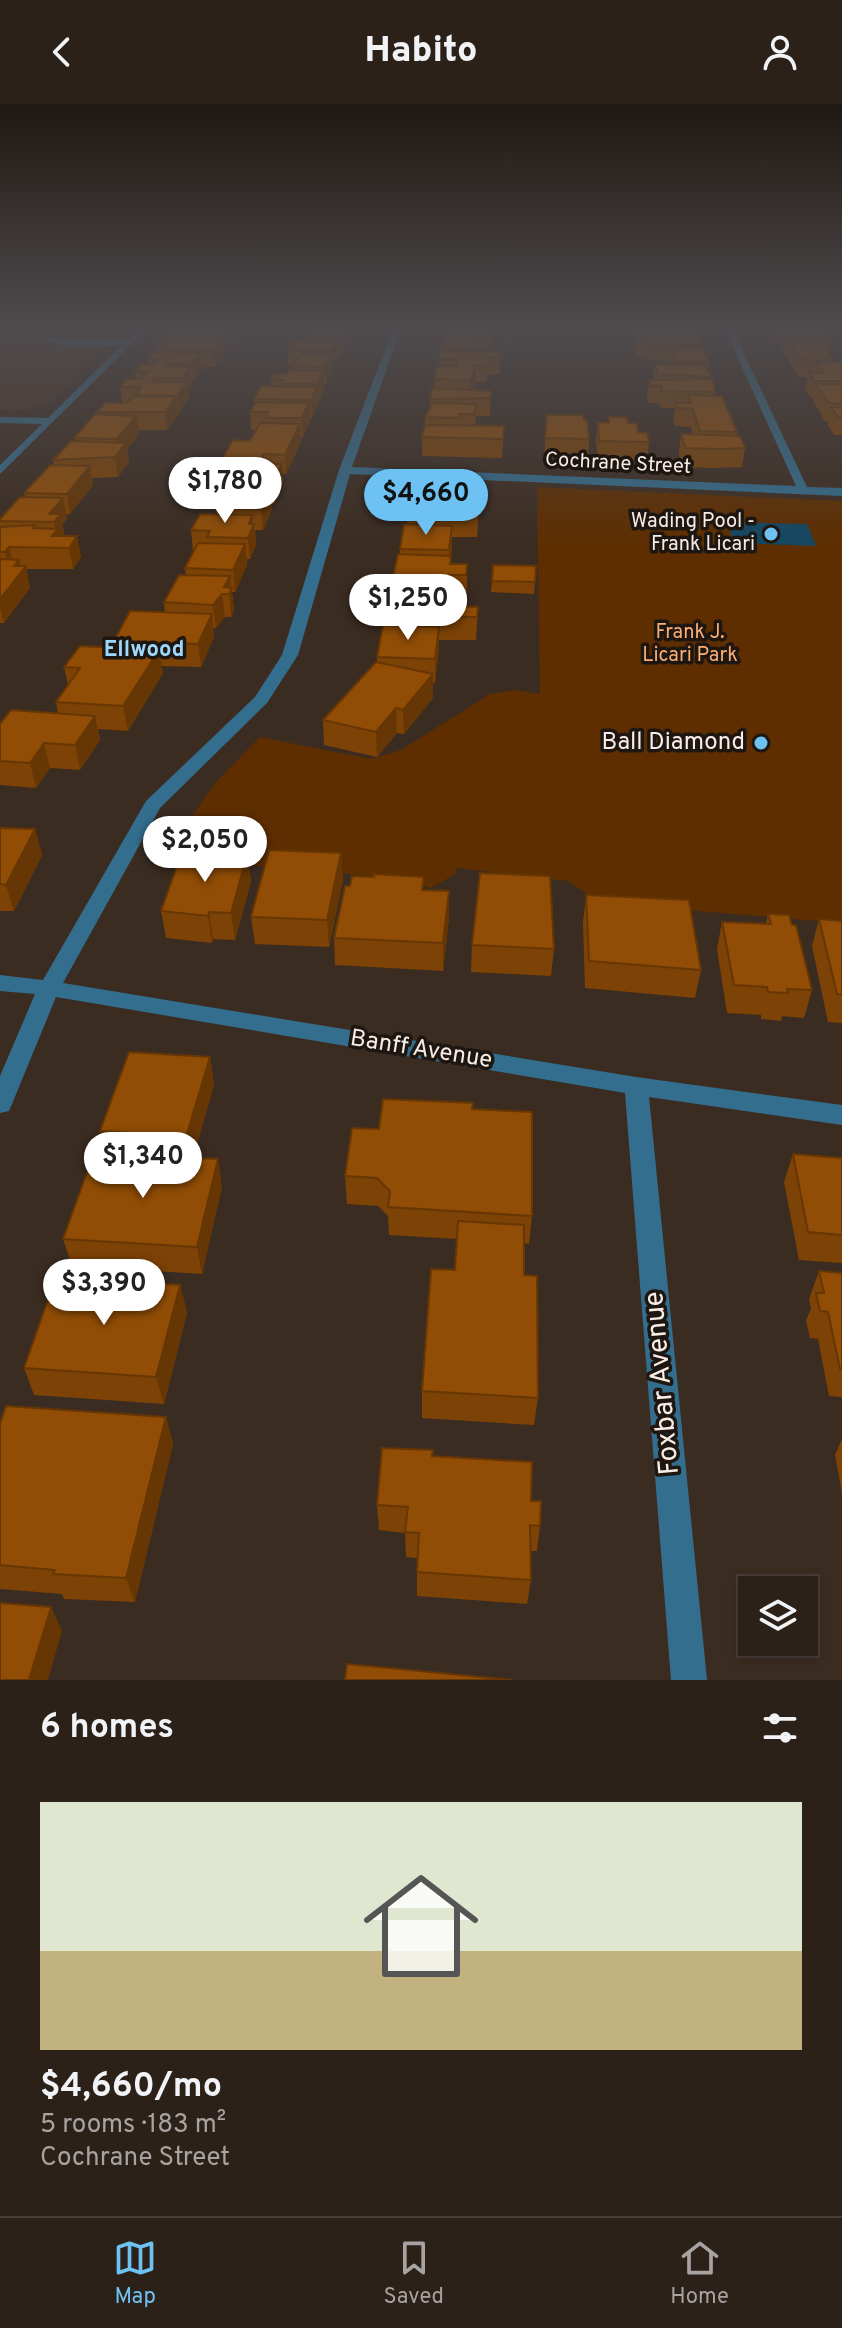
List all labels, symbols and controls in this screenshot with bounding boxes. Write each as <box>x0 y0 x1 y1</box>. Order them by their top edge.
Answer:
text: Habito <box>364 29 478 75</box>
icon: back <box>40 30 84 74</box>
icon: person <box>758 30 802 74</box>
street label: Cochrane Street <box>544 447 692 481</box>
pin: $1,780 <box>160 457 290 525</box>
text: $1,780 <box>187 466 263 499</box>
pin: $4,660 <box>361 469 491 537</box>
text: $4,660 <box>382 478 470 511</box>
place label: Wading Pool - Frank Licari <box>631 509 755 558</box>
marker: Wading Pool - Frank Licari <box>762 525 780 543</box>
pin: $1,250 <box>343 574 473 642</box>
text: $1,250 <box>367 583 449 616</box>
park label: Frank J. Licari Park <box>642 620 738 669</box>
district label: Ellwood <box>104 637 184 664</box>
place label: Ball Diamond <box>601 728 745 758</box>
marker: Ball Diamond <box>752 734 770 752</box>
pin: $2,050 <box>140 816 270 884</box>
text: $2,050 <box>161 825 249 858</box>
street label: Banff Avenue <box>348 1024 494 1076</box>
pin: $1,340 <box>78 1132 208 1200</box>
text: $1,340 <box>102 1141 184 1174</box>
pin: $3,390 <box>39 1259 169 1327</box>
text: $3,390 <box>61 1268 147 1301</box>
street label: Foxbar Avenue <box>637 1290 689 1476</box>
map controls <box>738 1576 818 1656</box>
button: layers <box>738 1576 818 1656</box>
icon: filters <box>758 1706 802 1750</box>
text: 6 homes <box>40 1707 174 1750</box>
icon: home <box>349 1854 493 1998</box>
text: $4,660/mo <box>40 2066 222 2109</box>
text: 5 rooms · 183 m² <box>40 2109 226 2142</box>
text: Cochrane Street <box>40 2142 230 2175</box>
tab: Map <box>113 2236 157 2311</box>
tab: Saved <box>384 2236 444 2311</box>
tab: Home <box>670 2236 729 2311</box>

